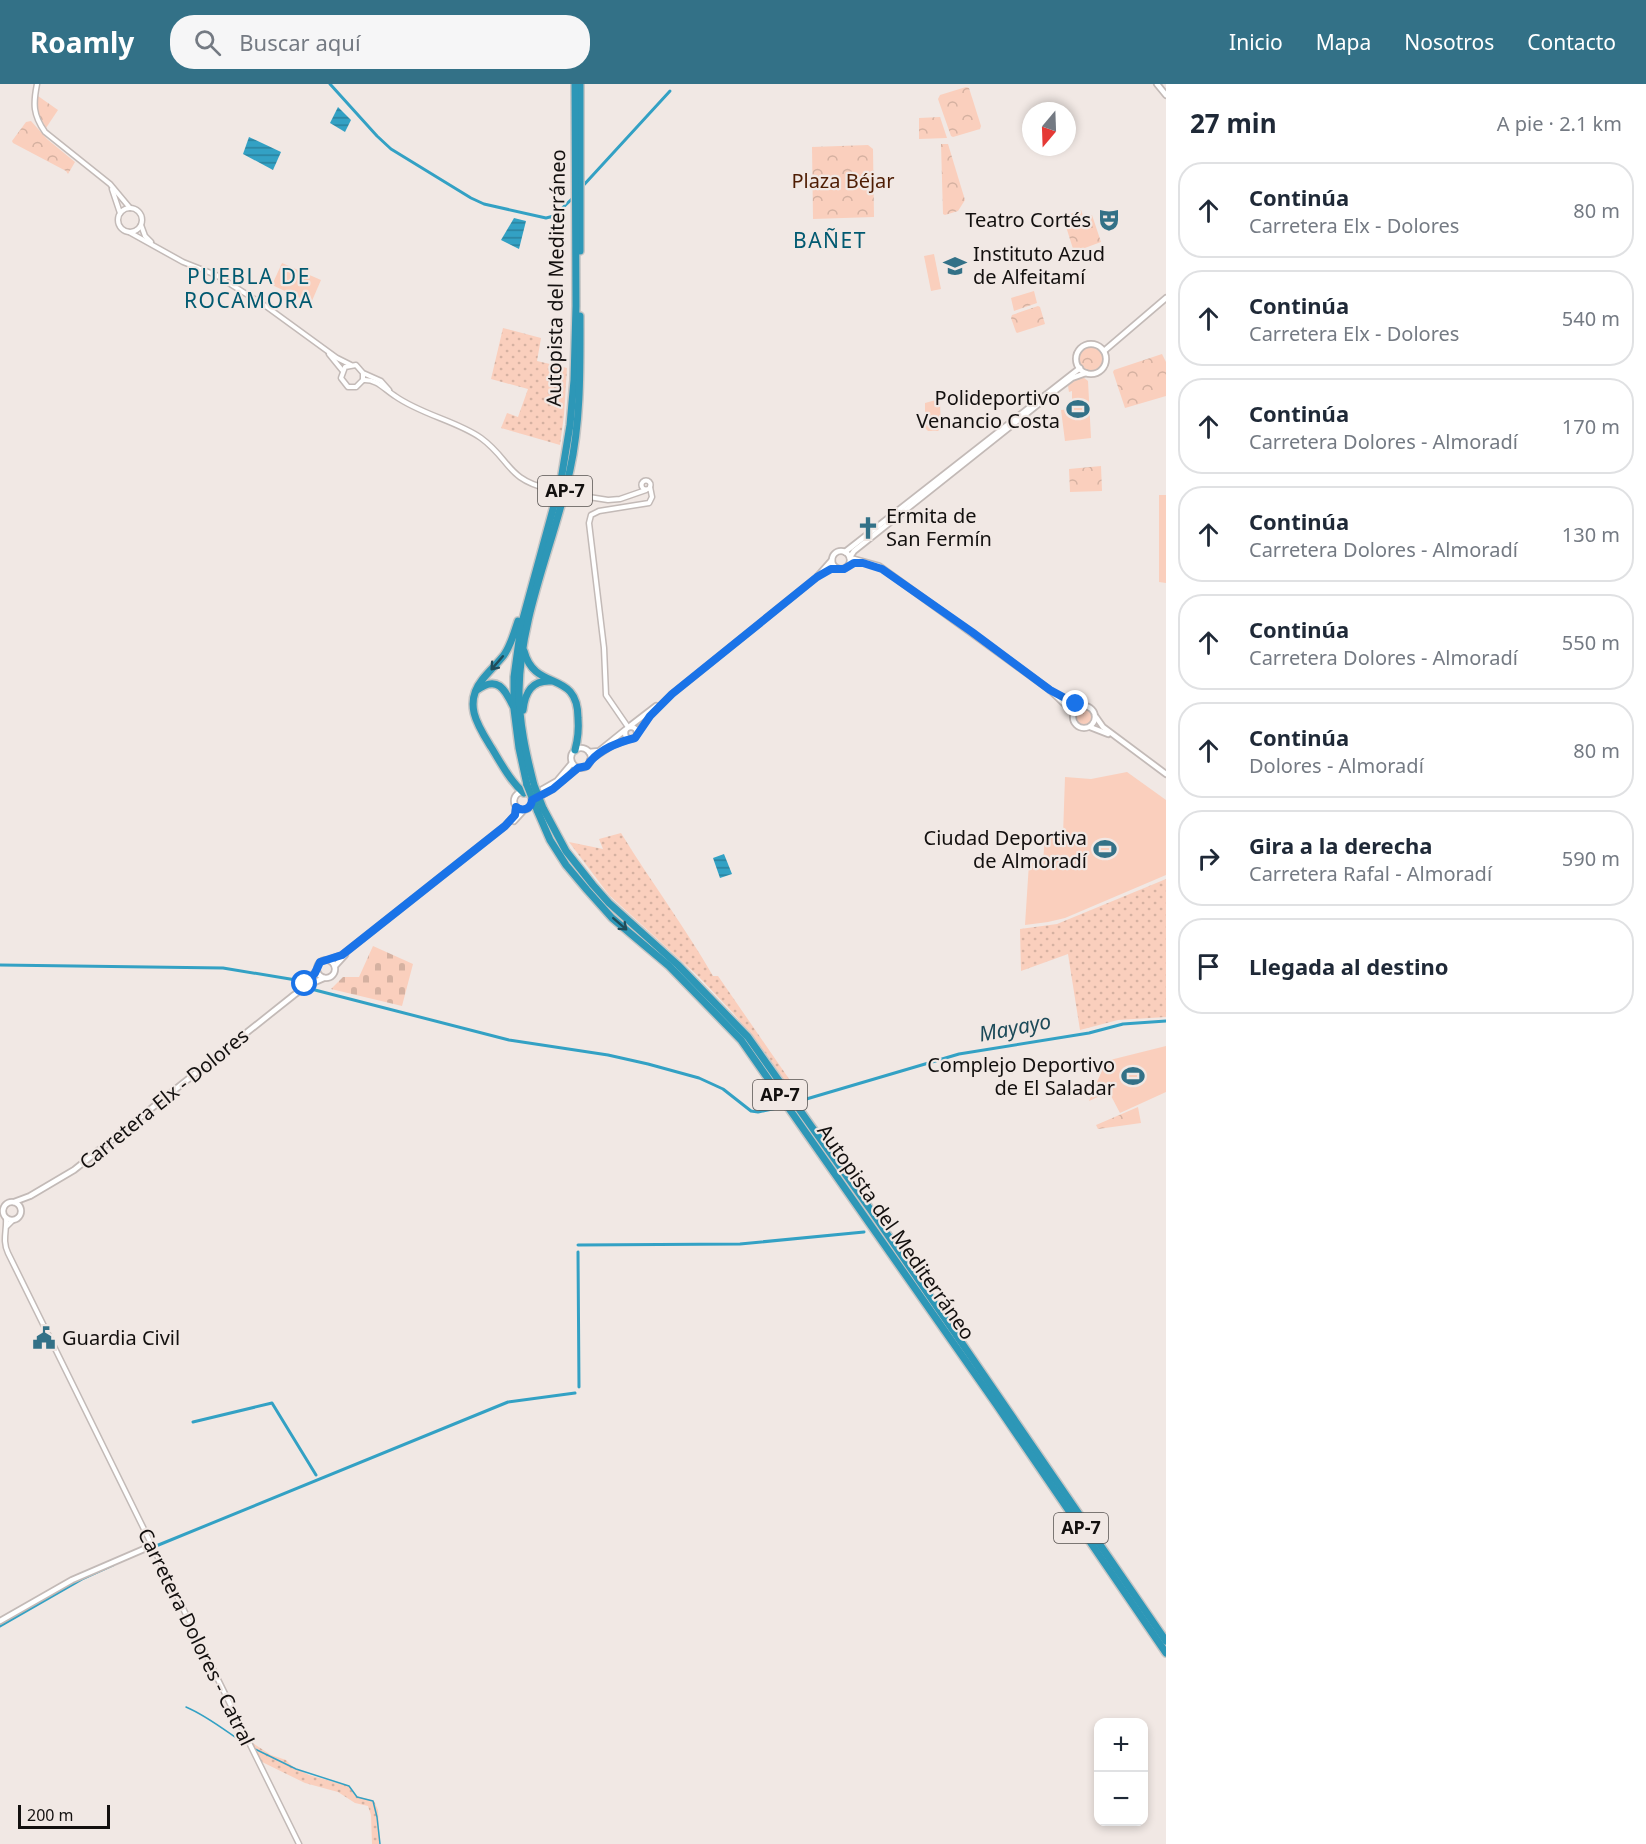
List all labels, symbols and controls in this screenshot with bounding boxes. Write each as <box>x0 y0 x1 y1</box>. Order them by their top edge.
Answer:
search box <box>170 15 590 69</box>
text: Roamly <box>30 23 134 61</box>
icon: search <box>191 26 224 59</box>
text: Buscar aquí <box>239 27 361 57</box>
text: Inicio <box>1229 28 1283 56</box>
text: Mapa <box>1316 28 1371 56</box>
text: Nosotros <box>1404 28 1494 56</box>
text: Contacto <box>1527 28 1616 56</box>
north arrow <box>1022 102 1076 156</box>
text: 27 min <box>1190 105 1277 141</box>
text: A pie · 2.1 km <box>1497 110 1622 137</box>
street label: Autopista del Mediterráneo <box>540 149 571 407</box>
park label: Plaza Béjar <box>791 167 895 194</box>
text: Continúa <box>1249 182 1349 212</box>
icon: ahead <box>1192 194 1225 227</box>
text: 80 m <box>1573 197 1620 224</box>
place label: Teatro Cortés <box>965 206 1091 233</box>
theatre icon: Teatro Cortés <box>1096 207 1122 233</box>
text: Carretera Elx - Dolores <box>1249 212 1459 239</box>
district label: BAÑET <box>793 226 867 254</box>
place label: Instituto Azud de Alfeitamí <box>973 240 1105 290</box>
school or university icon: Instituto Azud de Alfeitamí <box>942 253 968 279</box>
district label: PUEBLA DE ROCAMORA <box>184 262 314 314</box>
text: Continúa <box>1249 290 1349 320</box>
icon: ahead <box>1192 302 1225 335</box>
text: 540 m <box>1562 305 1620 332</box>
text: Carretera Elx - Dolores <box>1249 320 1459 347</box>
place label: Polideportivo Venancio Costa <box>916 384 1060 434</box>
sports icon: Polideportivo Venancio Costa <box>1065 396 1091 422</box>
text: Continúa <box>1249 398 1349 428</box>
icon: ahead <box>1192 410 1225 443</box>
text: 170 m <box>1562 413 1620 440</box>
text: Carretera Dolores - Almoradí <box>1249 428 1518 455</box>
road number: AP-7 <box>538 476 592 506</box>
place label: Ermita de San Fermín <box>886 502 992 552</box>
text: Continúa <box>1249 506 1349 536</box>
church icon: Ermita de San Fermín <box>855 515 881 541</box>
icon: ahead <box>1192 518 1225 551</box>
text: 130 m <box>1562 521 1620 548</box>
text: Carretera Dolores - Almoradí <box>1249 536 1518 563</box>
text: Continúa <box>1249 614 1349 644</box>
icon: ahead <box>1192 626 1225 659</box>
text: 550 m <box>1562 629 1620 656</box>
text: Carretera Dolores - Almoradí <box>1249 644 1518 671</box>
one-way arrow <box>490 655 504 670</box>
route end <box>1062 690 1088 716</box>
text: Continúa <box>1249 722 1349 752</box>
icon: ahead <box>1192 734 1225 767</box>
text: 80 m <box>1573 737 1620 764</box>
text: Dolores - Almoradí <box>1249 752 1424 779</box>
place label: Ciudad Deportiva de Almoradí <box>924 824 1088 874</box>
text: Gira a la derecha <box>1249 830 1433 860</box>
sports icon: Ciudad Deportiva de Almoradí <box>1092 836 1118 862</box>
icon: right <box>1192 842 1225 875</box>
text: 590 m <box>1562 845 1620 872</box>
text: Carretera Rafal - Almoradí <box>1249 860 1492 887</box>
one-way arrow <box>612 917 627 931</box>
icon: arrive <box>1192 950 1225 983</box>
text: Llegada al destino <box>1249 951 1449 981</box>
route start <box>291 970 317 996</box>
water label: Mayayo <box>976 1006 1053 1048</box>
street label: Carretera Elx - Dolores <box>73 1022 254 1175</box>
place label: Complejo Deportivo de El Saladar <box>927 1051 1115 1101</box>
sports icon: Complejo Deportivo de El Saladar <box>1120 1063 1146 1089</box>
road number: AP-7 <box>753 1080 807 1110</box>
street label: Autopista del Mediterráneo <box>811 1118 981 1345</box>
place label: Guardia Civil <box>62 1324 180 1351</box>
public building icon: Guardia Civil <box>31 1325 57 1351</box>
road number: AP-7 <box>1054 1513 1108 1543</box>
street label: Carretera Dolores - Catral <box>132 1524 261 1750</box>
map controls <box>1094 1718 1148 1826</box>
button: + <box>1094 1718 1148 1772</box>
button: − <box>1094 1772 1148 1826</box>
scale bar <box>18 1802 110 1830</box>
text: 200 m <box>27 1804 74 1826</box>

